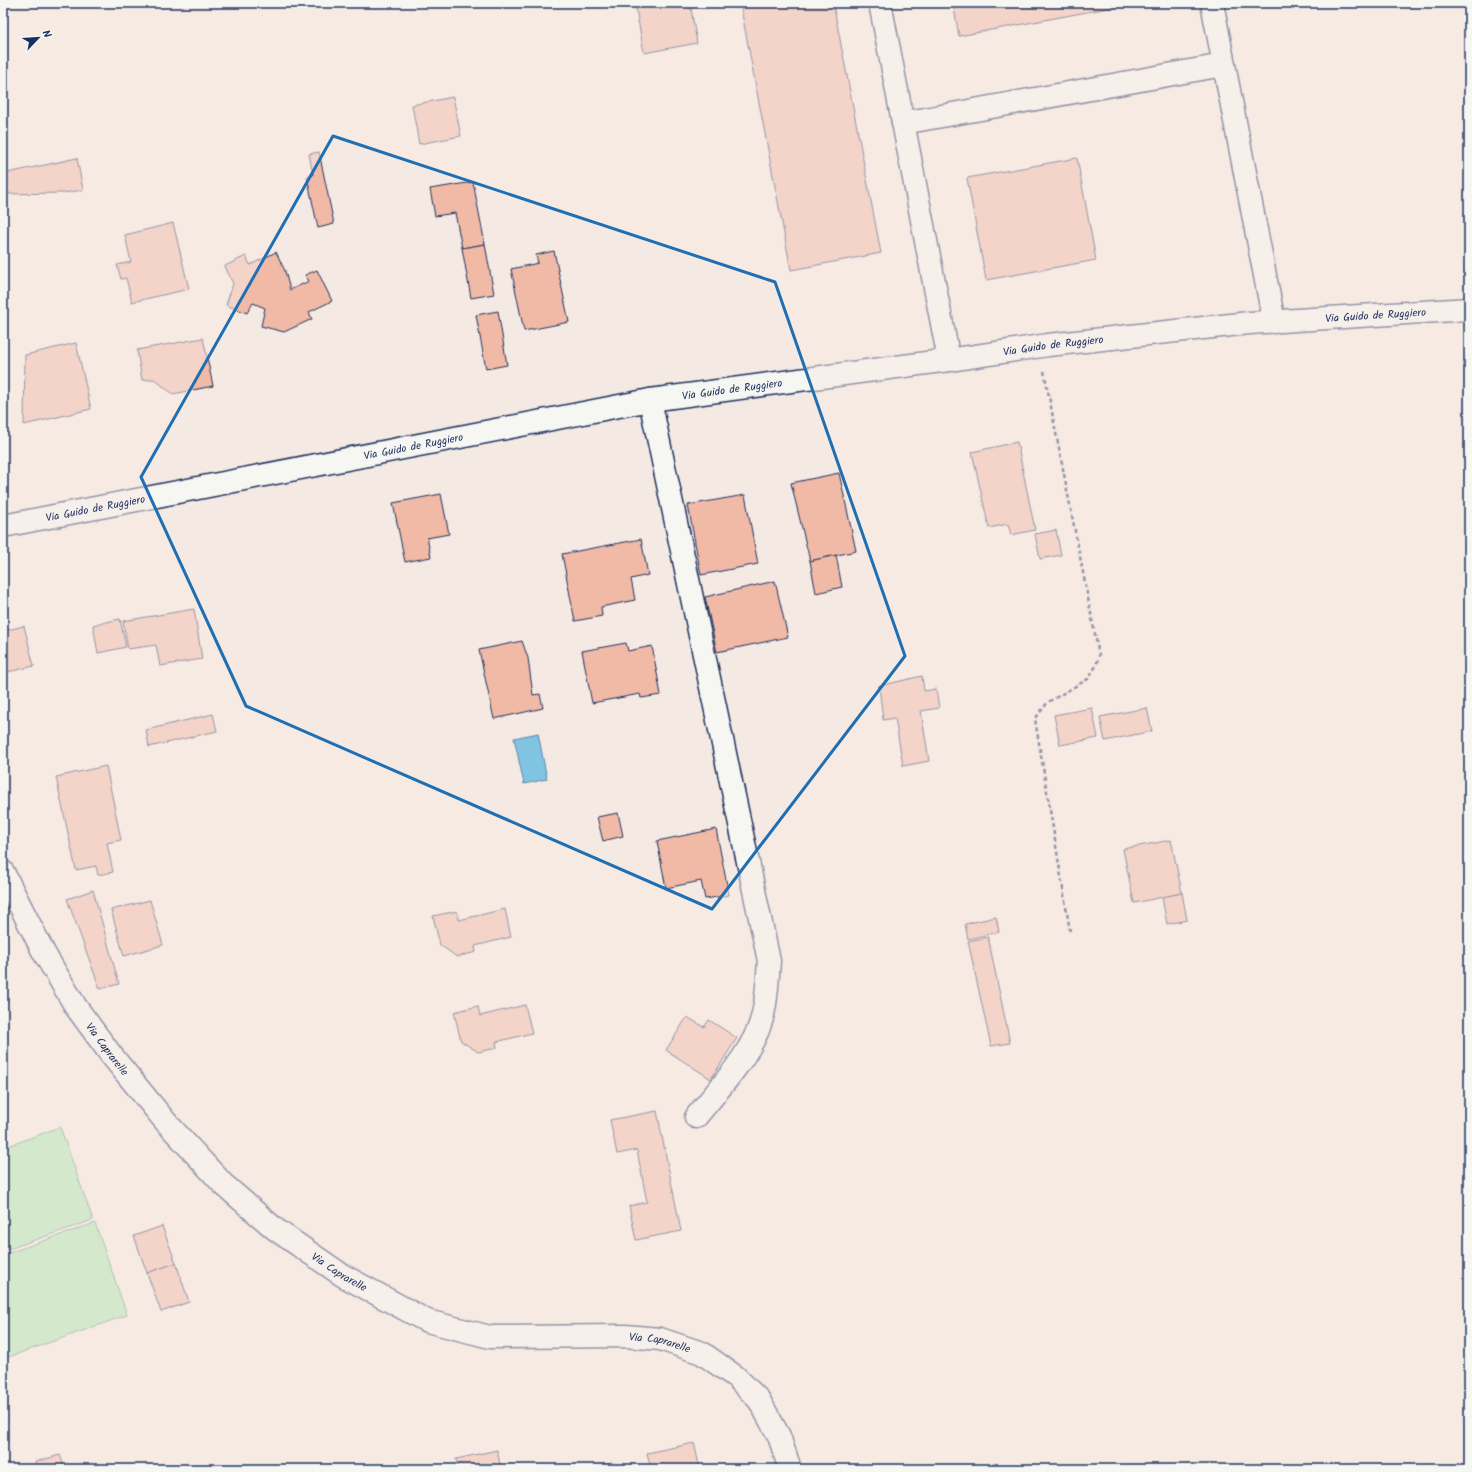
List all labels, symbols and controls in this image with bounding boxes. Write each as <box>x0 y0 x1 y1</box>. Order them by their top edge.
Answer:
north arrow <box>18 18 58 58</box>
text: N <box>37 27 56 41</box>
street label: Via Guido de Ruggiero <box>1325 304 1427 328</box>
street label: Via Guido de Ruggiero <box>1002 331 1104 362</box>
street label: Via Guido de Ruggiero <box>681 374 783 406</box>
street label: Via Guido de Ruggiero <box>362 429 465 466</box>
street label: Via Guido de Ruggiero <box>44 491 147 527</box>
street label: Via Caprarelle <box>80 1019 133 1080</box>
street label: Via Caprarelle <box>307 1248 370 1297</box>
street label: Via Caprarelle <box>628 1328 693 1359</box>

